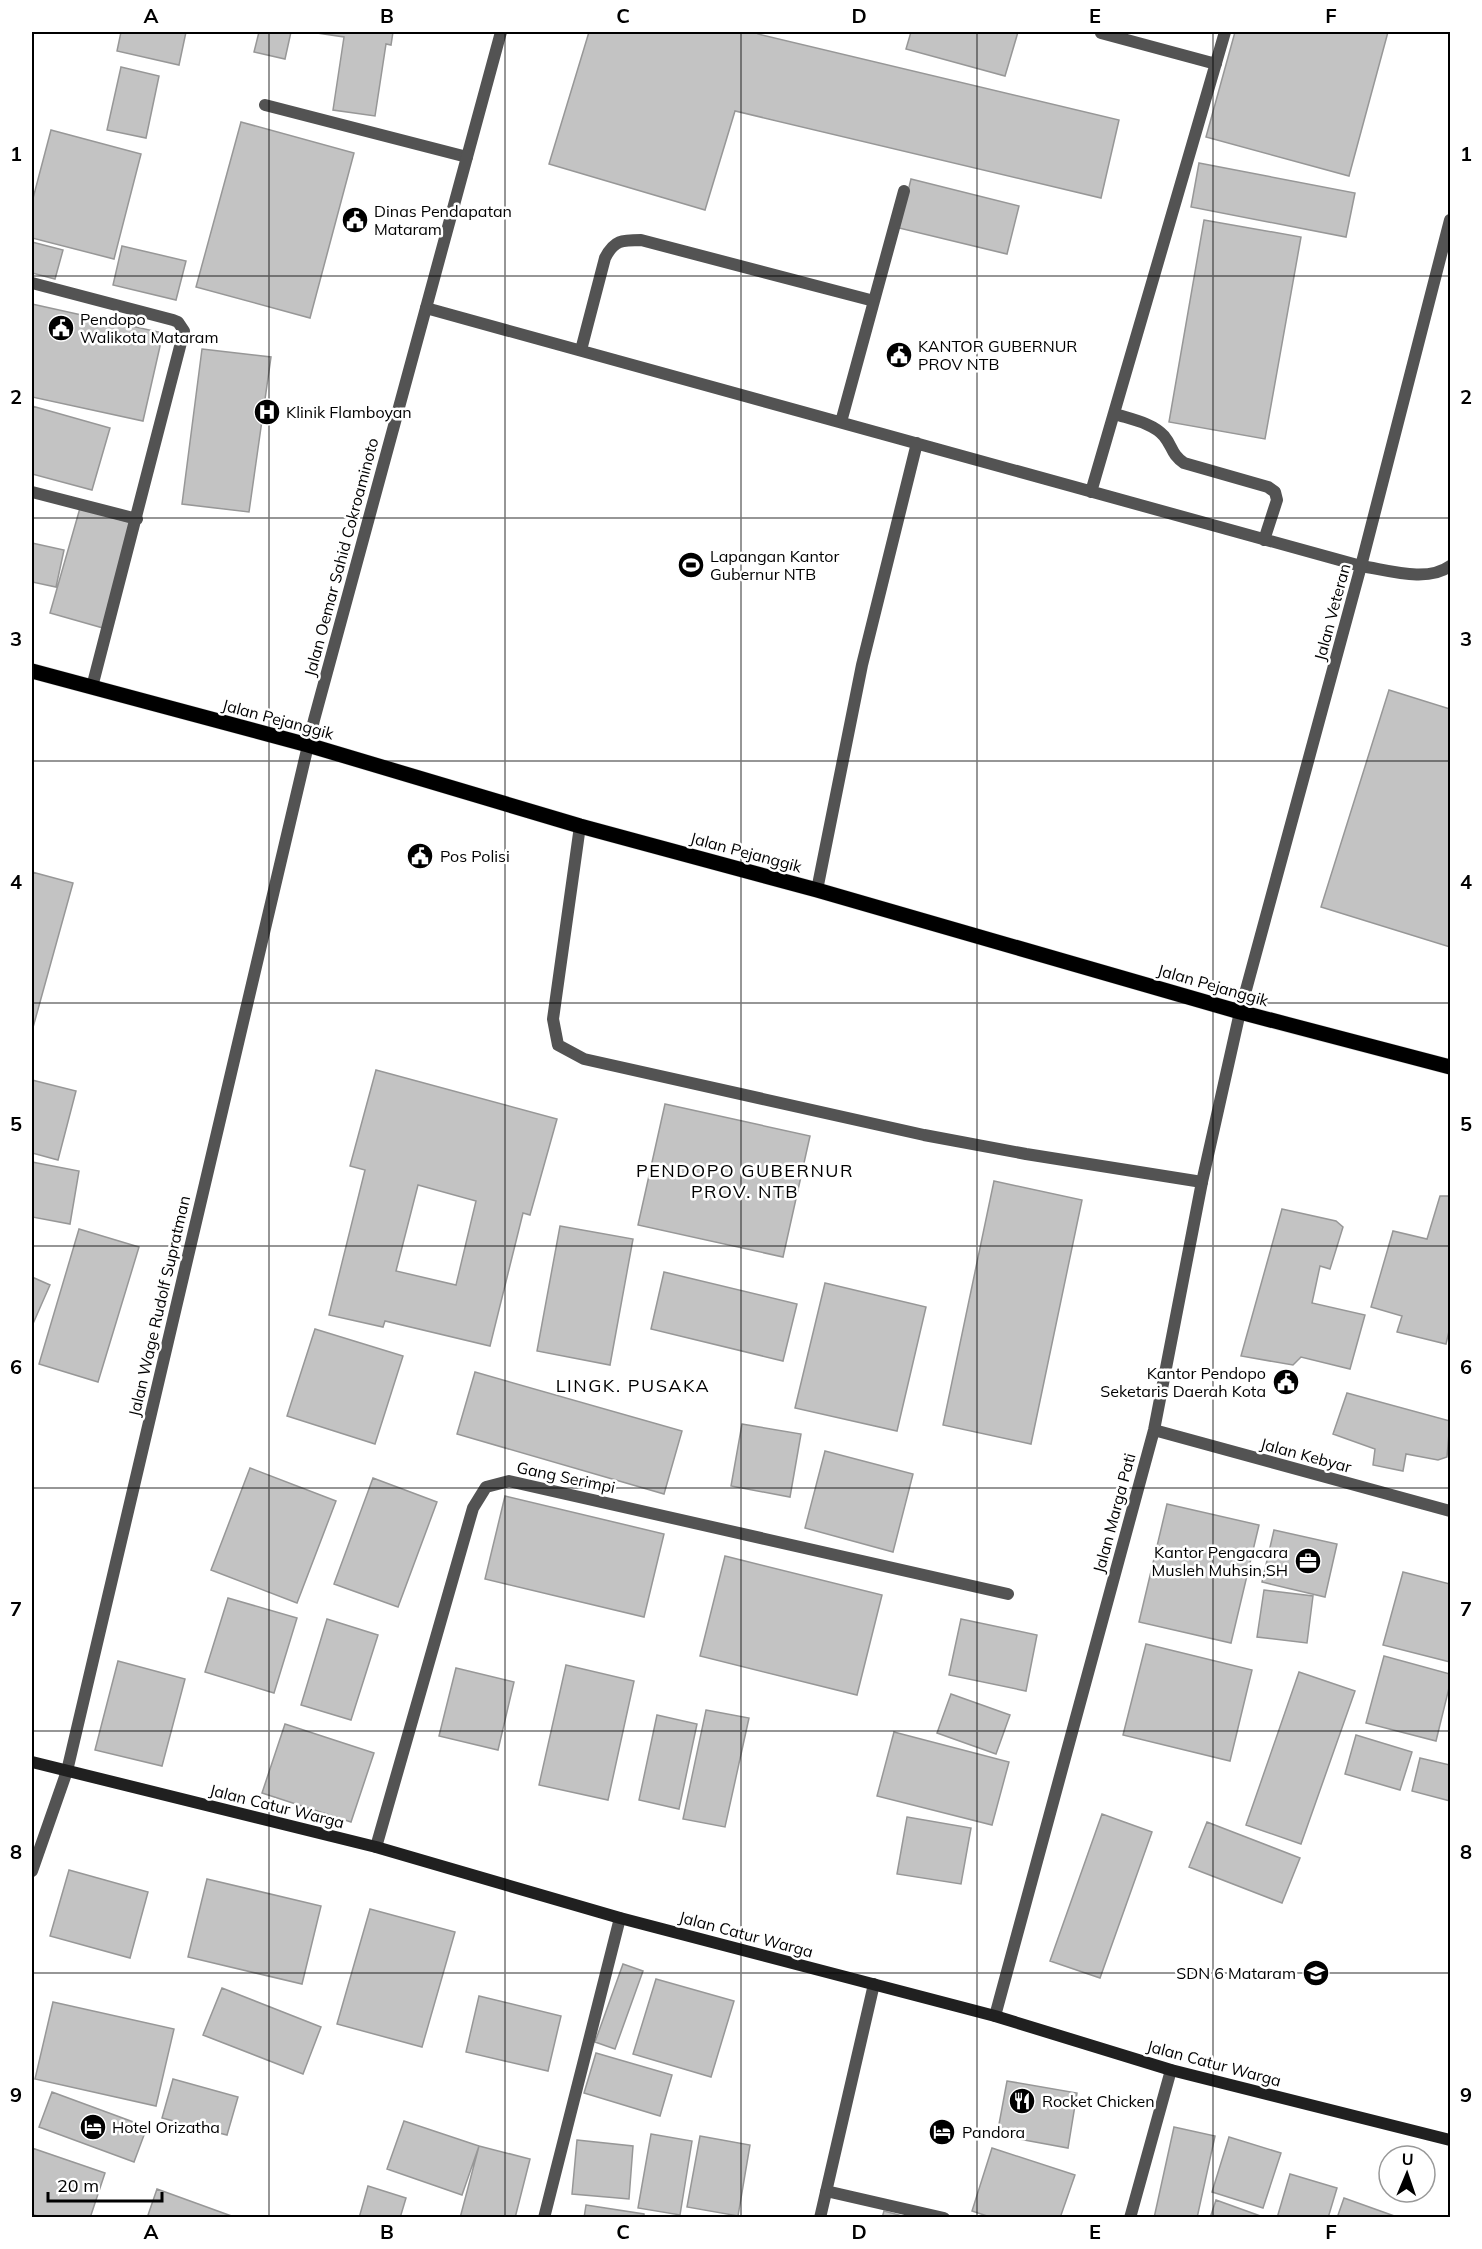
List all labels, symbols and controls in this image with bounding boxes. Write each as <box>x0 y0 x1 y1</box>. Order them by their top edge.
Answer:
text: A <box>144 3 159 28</box>
text: B <box>380 3 394 28</box>
text: C <box>616 3 630 28</box>
text: D <box>851 3 867 28</box>
text: E <box>1089 3 1101 28</box>
text: F <box>1325 3 1337 28</box>
text: 1 <box>10 141 22 166</box>
text: 1 <box>1460 141 1472 166</box>
place label: Dinas Pendapatan Mataram <box>374 201 512 239</box>
public building icon: Dinas Pendapatan Mataram <box>340 205 370 235</box>
place label: Pendopo Walikota Mataram <box>80 309 218 347</box>
public building icon: Pendopo Walikota Mataram <box>46 313 76 343</box>
place label: KANTOR GUBERNUR PROV NTB <box>918 336 1077 374</box>
public building icon: KANTOR GUBERNUR PROV NTB <box>884 340 914 370</box>
text: 2 <box>10 384 22 409</box>
text: 2 <box>1460 384 1472 409</box>
hospital icon: Klinik Flamboyan <box>252 397 282 427</box>
place label: Klinik Flamboyan <box>286 402 412 422</box>
street label: Jalan Oemar Sahid Cokroaminoto <box>299 436 383 678</box>
place label: Lapangan Kantor Gubernur NTB <box>710 546 839 584</box>
sports icon: Lapangan Kantor Gubernur NTB <box>676 550 706 580</box>
street label: Jalan Veteran <box>1309 561 1355 663</box>
text: 3 <box>10 626 22 651</box>
text: 3 <box>1460 626 1472 651</box>
street label: Jalan Pejanggik <box>220 694 337 744</box>
street label: Jalan Pejanggik <box>688 827 805 877</box>
public building icon: Pos Polisi <box>405 841 435 871</box>
place label: Pos Polisi <box>440 846 510 866</box>
text: 4 <box>10 869 22 894</box>
text: 4 <box>1460 869 1472 894</box>
street label: Jalan Pejanggik <box>1155 960 1272 1011</box>
text: 5 <box>10 1111 22 1136</box>
text: 5 <box>1460 1111 1472 1136</box>
district label: PENDOPO GUBERNUR PROV. NTB <box>636 1159 854 1203</box>
street label: Jalan Wage Rudolf Supratman <box>124 1194 194 1418</box>
text: 6 <box>10 1354 22 1379</box>
text: 6 <box>1460 1354 1472 1379</box>
place label: Kantor Pendopo Seketaris Daerah Kota <box>1100 1363 1266 1401</box>
public building icon: Kantor Pendopo Seketaris Daerah Kota <box>1271 1367 1301 1397</box>
district label: LINGK. PUSAKA <box>556 1374 710 1397</box>
street label: Jalan Kebyar <box>1258 1433 1354 1477</box>
street label: Jalan Marga Pati <box>1088 1451 1140 1575</box>
street label: Gang Serimpi <box>515 1457 617 1497</box>
place label: Kantor Pengacara Musleh Muhsin,SH <box>1152 1542 1288 1580</box>
office icon: Kantor Pengacara Musleh Muhsin,SH <box>1293 1546 1323 1576</box>
text: 7 <box>10 1596 22 1621</box>
text: 7 <box>1460 1596 1472 1621</box>
street label: Jalan Catur Warga <box>207 1780 347 1832</box>
text: 8 <box>10 1839 22 1864</box>
text: 8 <box>1460 1839 1472 1864</box>
street label: Jalan Catur Warga <box>677 1906 815 1962</box>
school or university icon: SDN 6 Mataram <box>1301 1958 1331 1988</box>
place label: SDN 6 Mataram <box>1176 1963 1296 1983</box>
street label: Jalan Catur Warga <box>1145 2035 1283 2091</box>
text: 9 <box>10 2082 22 2107</box>
text: 9 <box>1460 2082 1472 2107</box>
restaurant icon: Rocket Chicken <box>1007 2086 1037 2116</box>
place label: Rocket Chicken <box>1042 2091 1155 2111</box>
hotel icon: Hotel Orizatha <box>78 2112 108 2142</box>
place label: Hotel Orizatha <box>112 2117 220 2137</box>
hotel icon: Pandora <box>927 2117 957 2147</box>
place label: Pandora <box>962 2122 1025 2142</box>
north arrow <box>1377 2144 1437 2204</box>
text: U <box>1401 2149 1414 2169</box>
scale bar <box>48 2165 162 2203</box>
text: 20 m <box>57 2174 99 2197</box>
text: A <box>144 2219 159 2244</box>
text: B <box>380 2219 394 2244</box>
text: C <box>616 2219 630 2244</box>
text: D <box>851 2219 867 2244</box>
text: E <box>1089 2219 1101 2244</box>
text: F <box>1325 2219 1337 2244</box>

